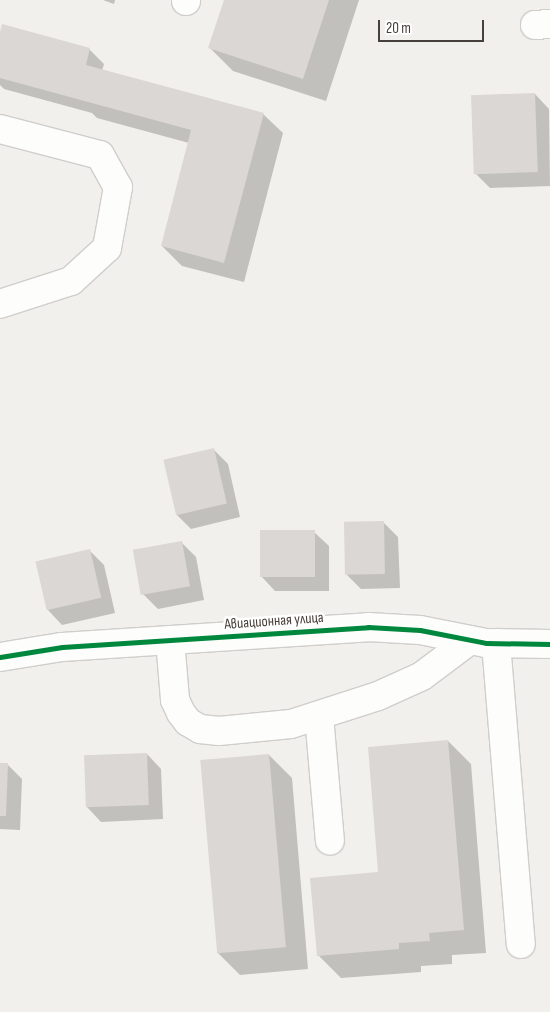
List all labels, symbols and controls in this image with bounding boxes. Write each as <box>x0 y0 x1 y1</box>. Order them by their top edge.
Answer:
scale bar <box>380 10 486 42</box>
text: 20 m <box>386 19 411 38</box>
street label: Авиационная улица <box>224 609 324 633</box>

